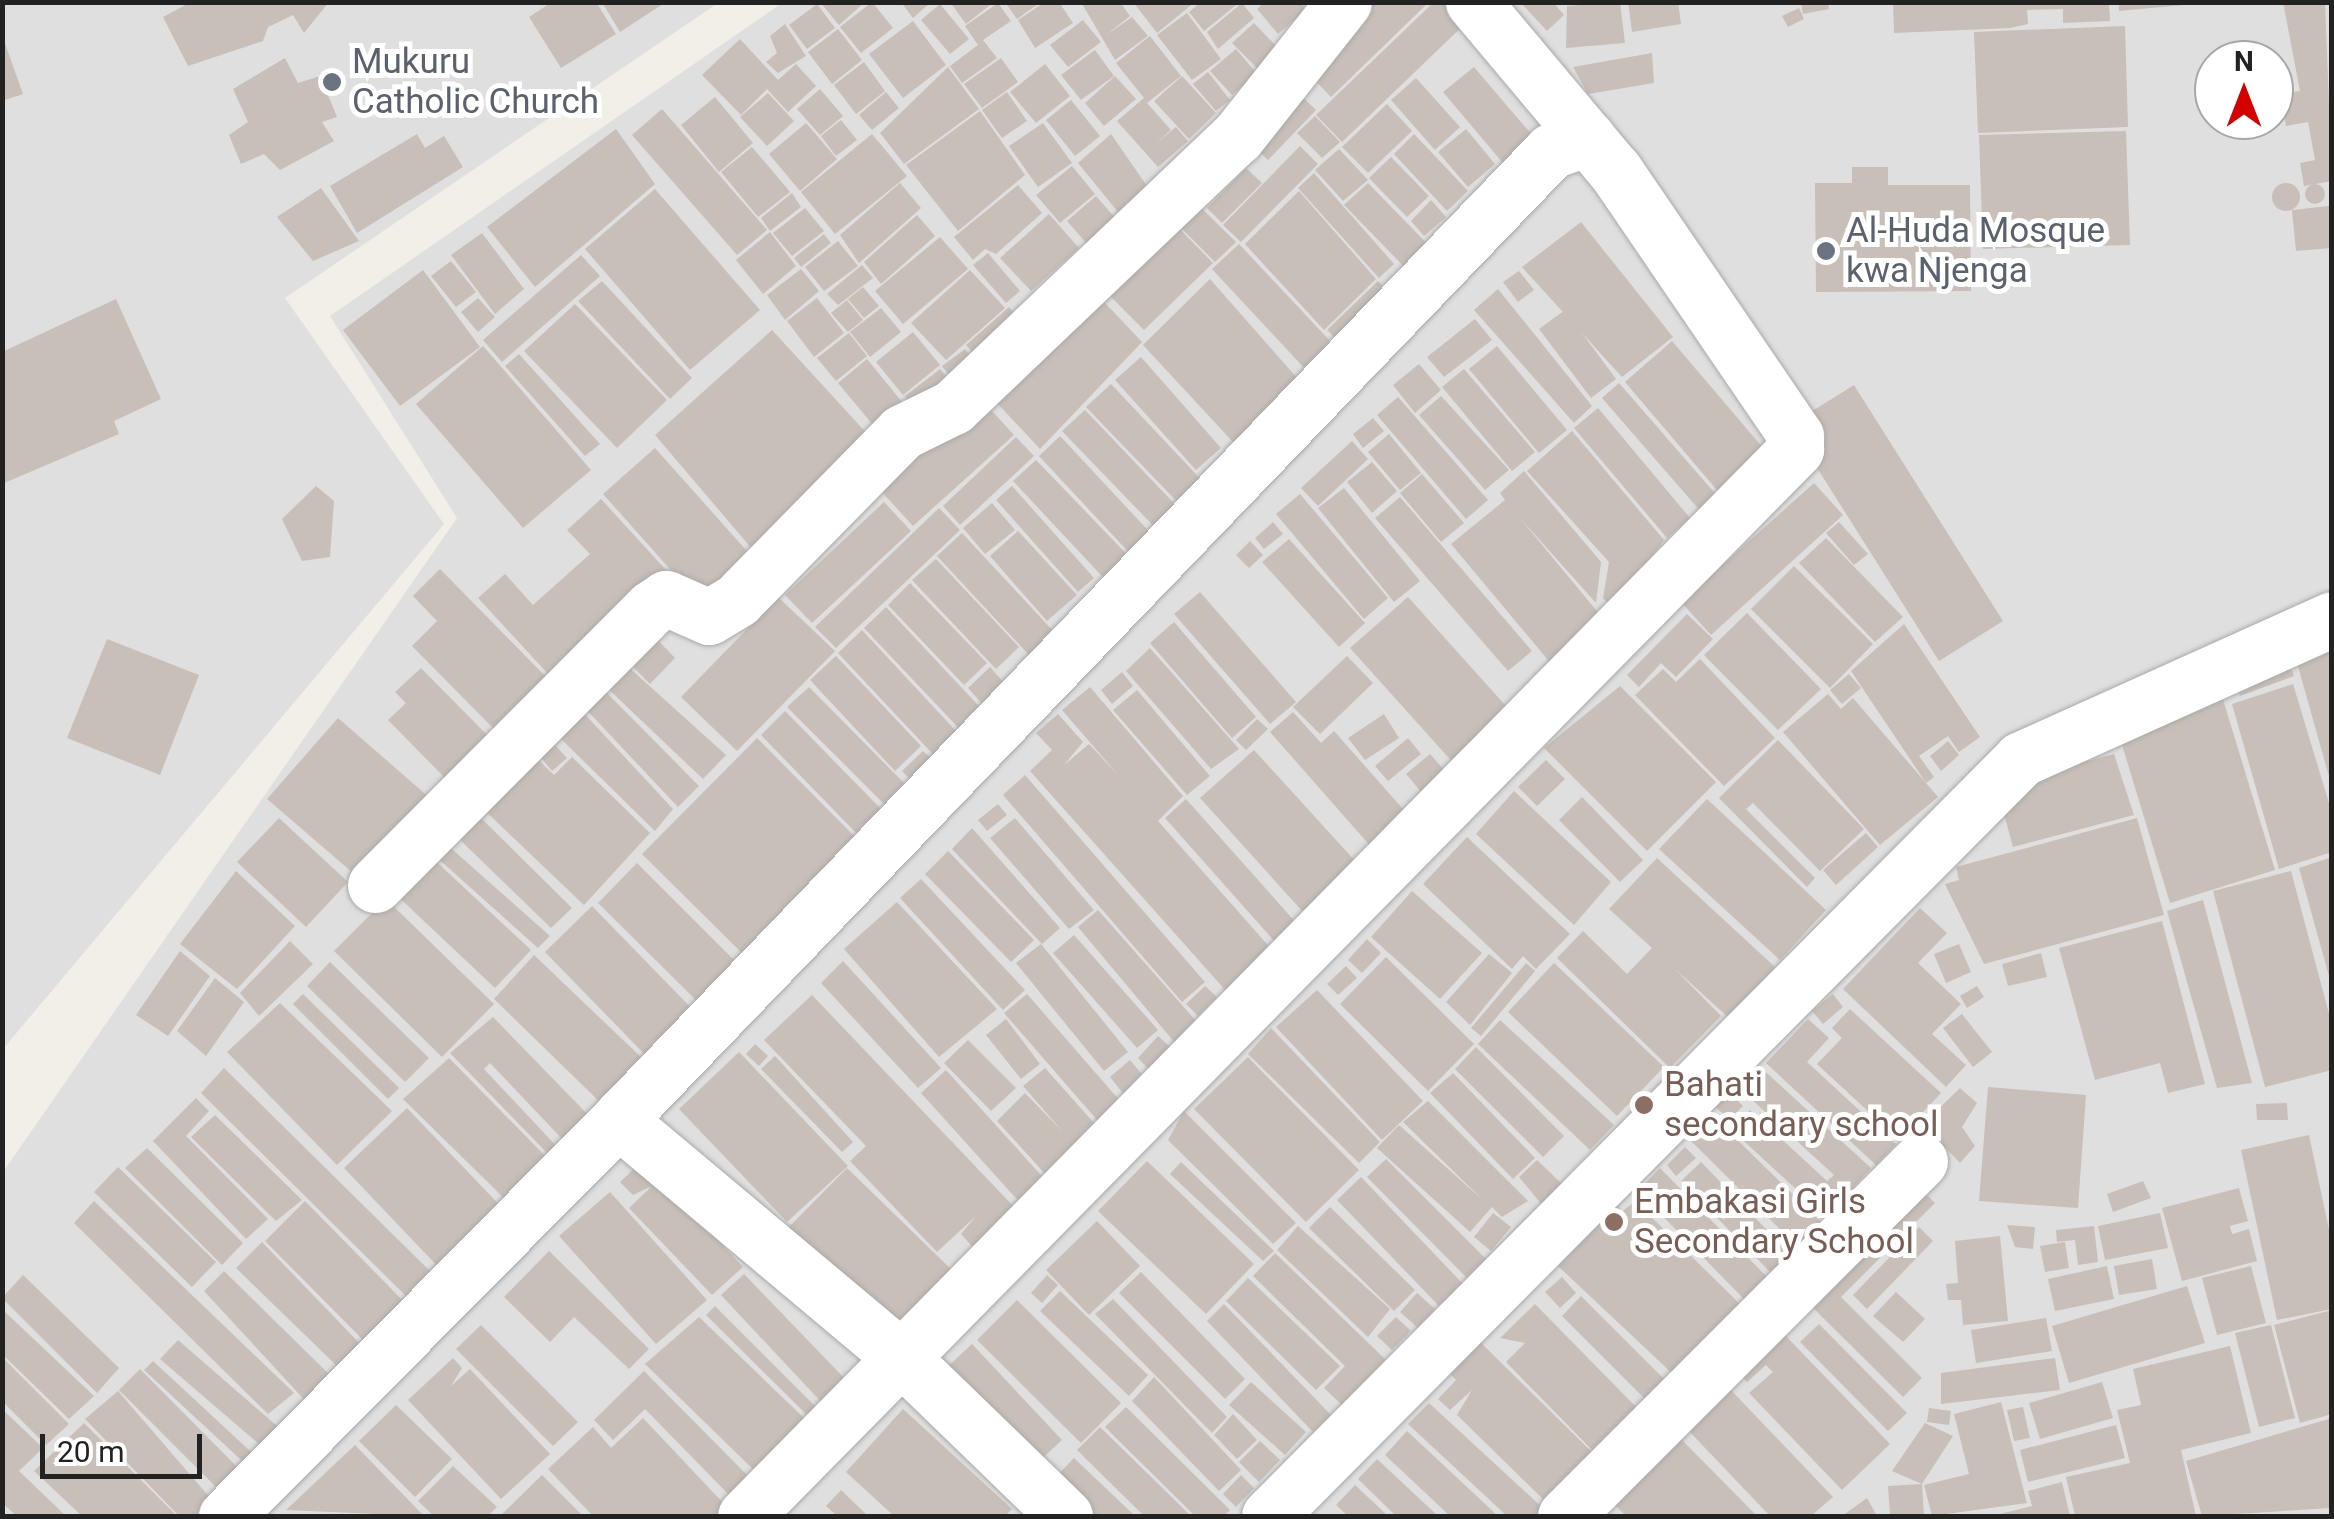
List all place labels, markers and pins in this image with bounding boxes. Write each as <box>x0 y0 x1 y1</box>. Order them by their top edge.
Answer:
place label: Mukuru Catholic Church <box>352 41 599 123</box>
marker: Mukuru Catholic Church <box>321 71 343 93</box>
place label: Al-Huda Mosque kwa Njenga <box>1846 210 2105 292</box>
marker: Al-Huda Mosque kwa Njenga <box>1815 240 1837 262</box>
place label: Bahati secondary school <box>1664 1064 1939 1146</box>
marker: Bahati secondary school <box>1633 1094 1655 1116</box>
place label: Embakasi Girls Secondary School <box>1634 1181 1914 1263</box>
marker: Embakasi Girls Secondary School <box>1603 1211 1625 1233</box>

